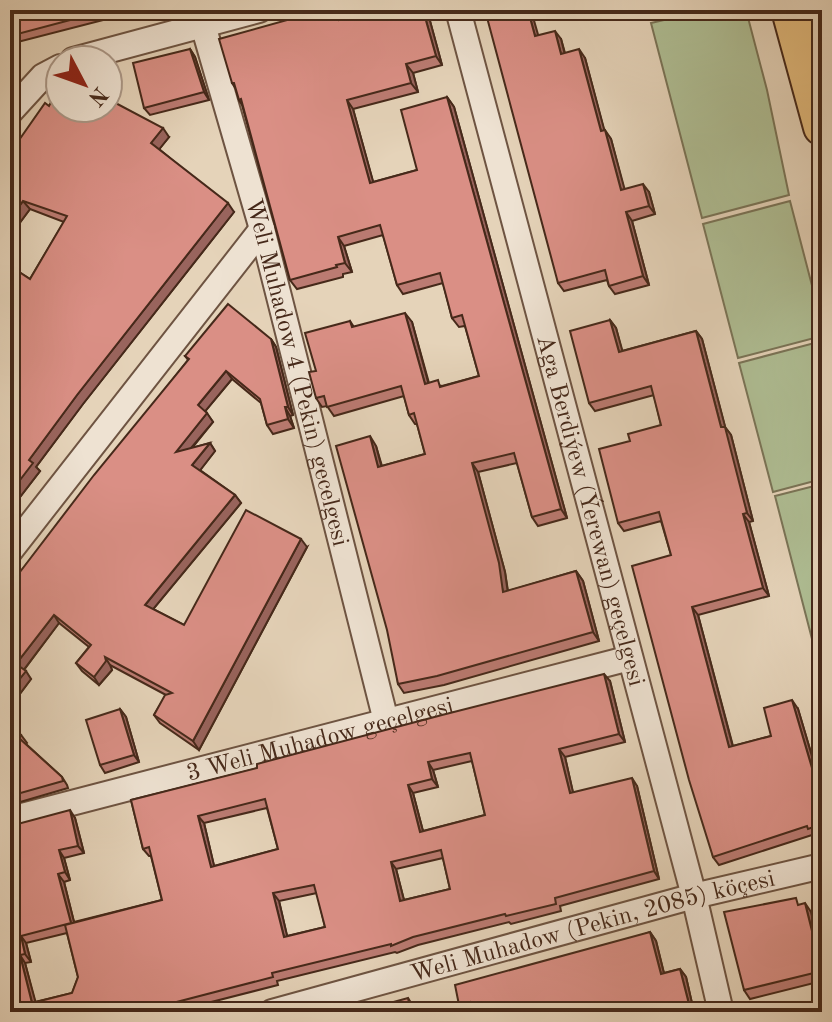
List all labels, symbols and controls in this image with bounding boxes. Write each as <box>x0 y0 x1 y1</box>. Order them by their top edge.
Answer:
north arrow <box>44 44 124 124</box>
text: N <box>84 82 111 110</box>
street label: Weli Muhadow 4 (Pekin) gecelgesi <box>240 196 351 549</box>
street label: Aga Berdiýew (Ýerewan) geçelgesi <box>531 333 648 689</box>
street label: 3 Weli Muhadow geçelgesi <box>184 694 456 787</box>
street label: Weli Muhadow (Pekin, 2085) köçesi <box>408 867 777 987</box>

